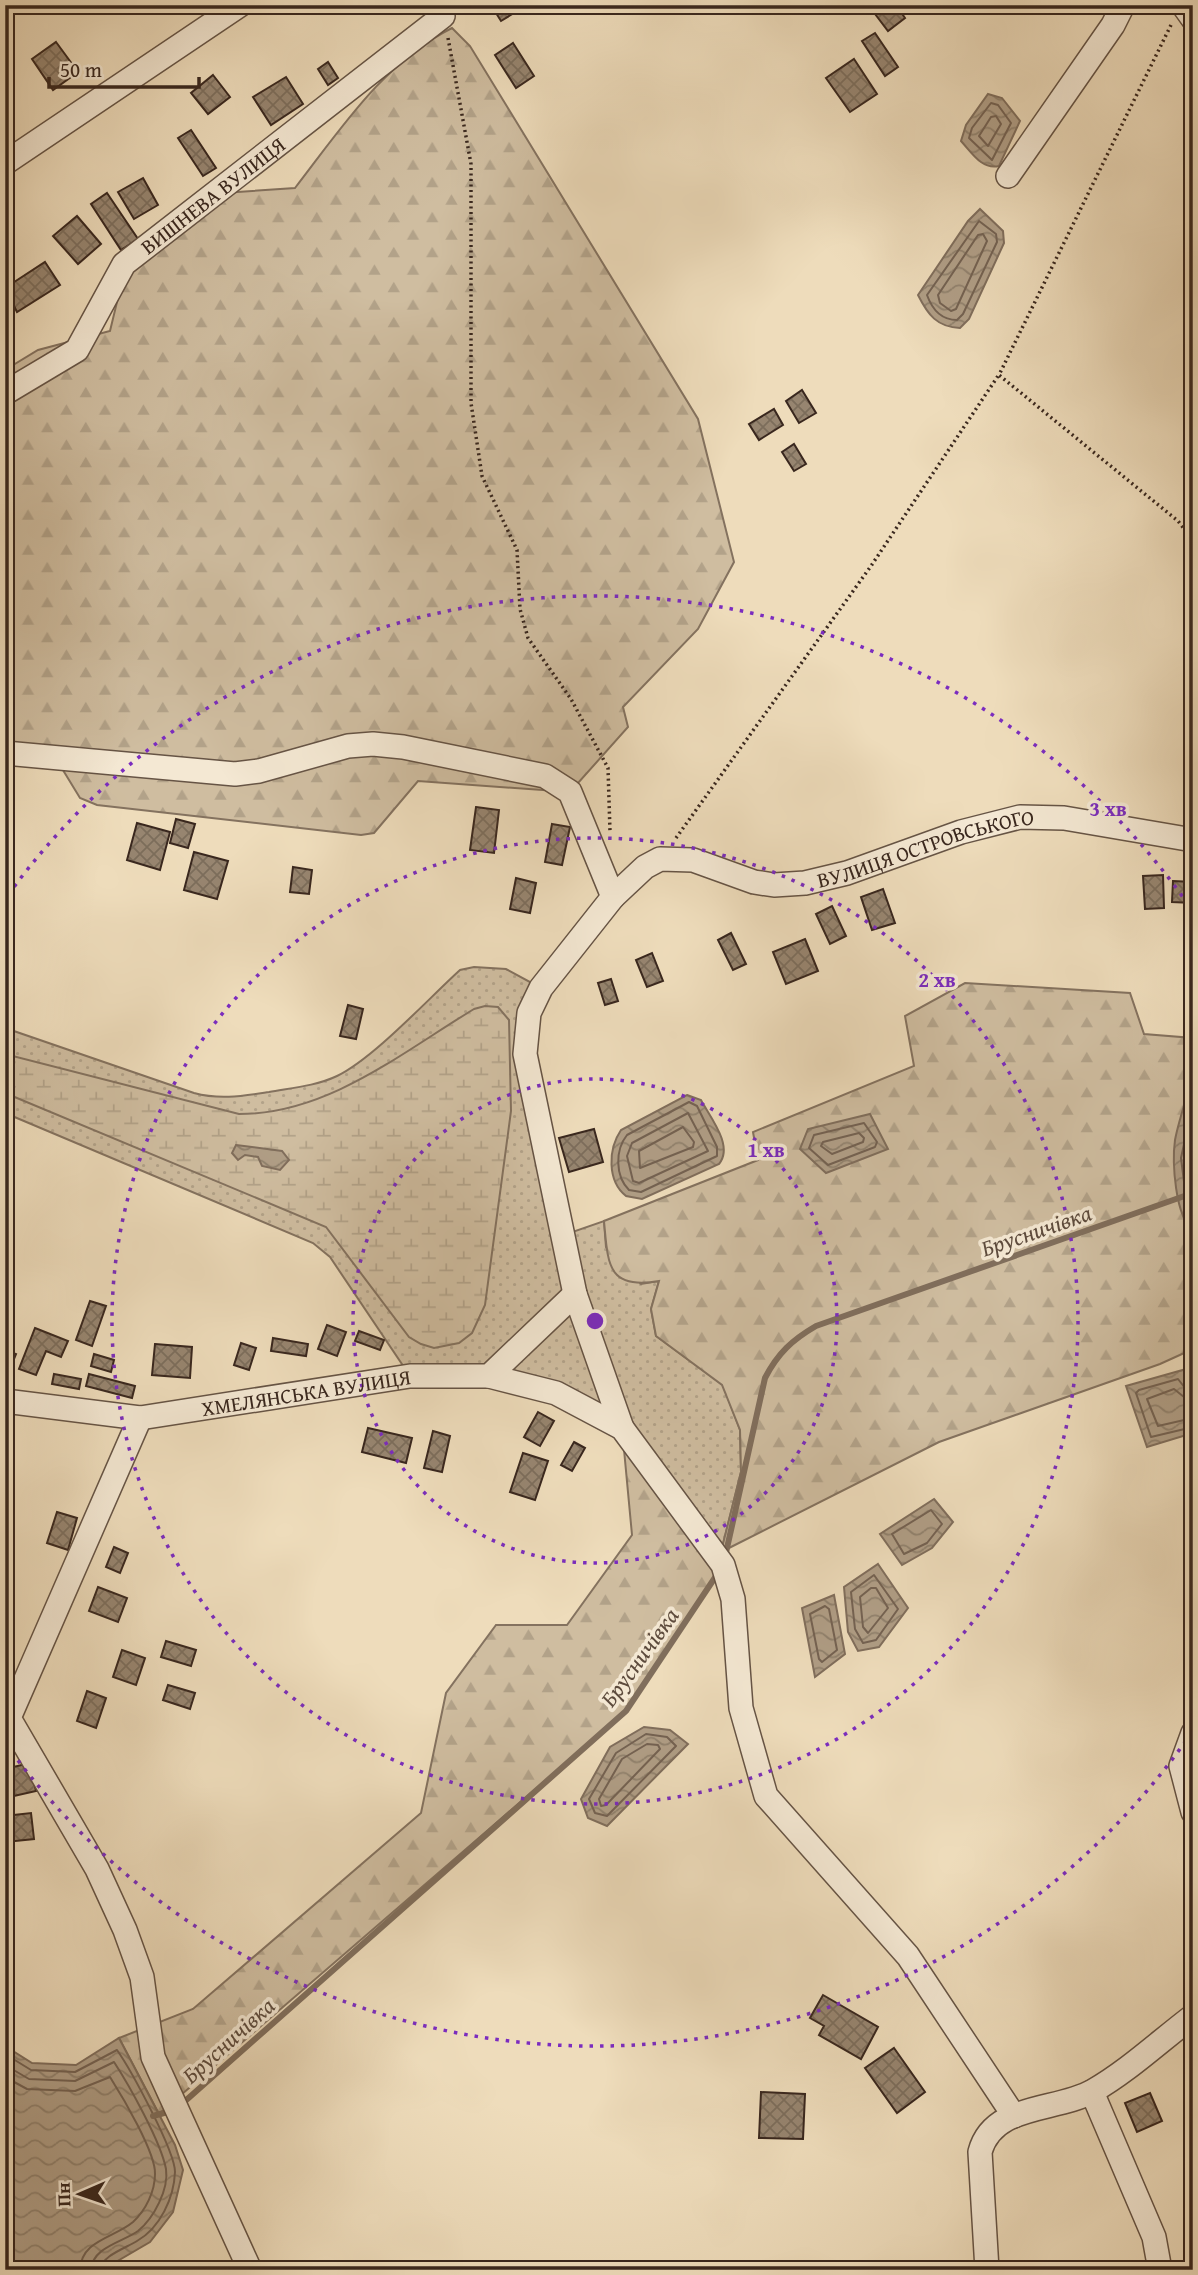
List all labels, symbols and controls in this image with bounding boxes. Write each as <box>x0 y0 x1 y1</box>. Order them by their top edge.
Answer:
scale bar <box>49 46 200 90</box>
text: 50 m <box>60 54 102 85</box>
street label: ВИШНЕВА ВУЛИЦЯ <box>134 129 291 261</box>
text: 3 хв <box>1089 793 1127 824</box>
street label: ВУЛИЦЯ ОСТРОВСЬКОГО <box>814 802 1034 895</box>
text: 2 хв <box>918 964 956 995</box>
text: 1 хв <box>747 1134 785 1165</box>
water label: Брусничівка <box>976 1196 1096 1264</box>
centre of rings <box>583 1309 607 1333</box>
street label: ХМЕЛЯНСЬКА ВУЛИЦЯ <box>199 1361 413 1424</box>
water label: Брусничівка <box>592 1600 686 1713</box>
water label: Брусничівка <box>174 1989 282 2091</box>
north arrow <box>46 2160 116 2230</box>
text: Пн <box>49 2182 77 2207</box>

